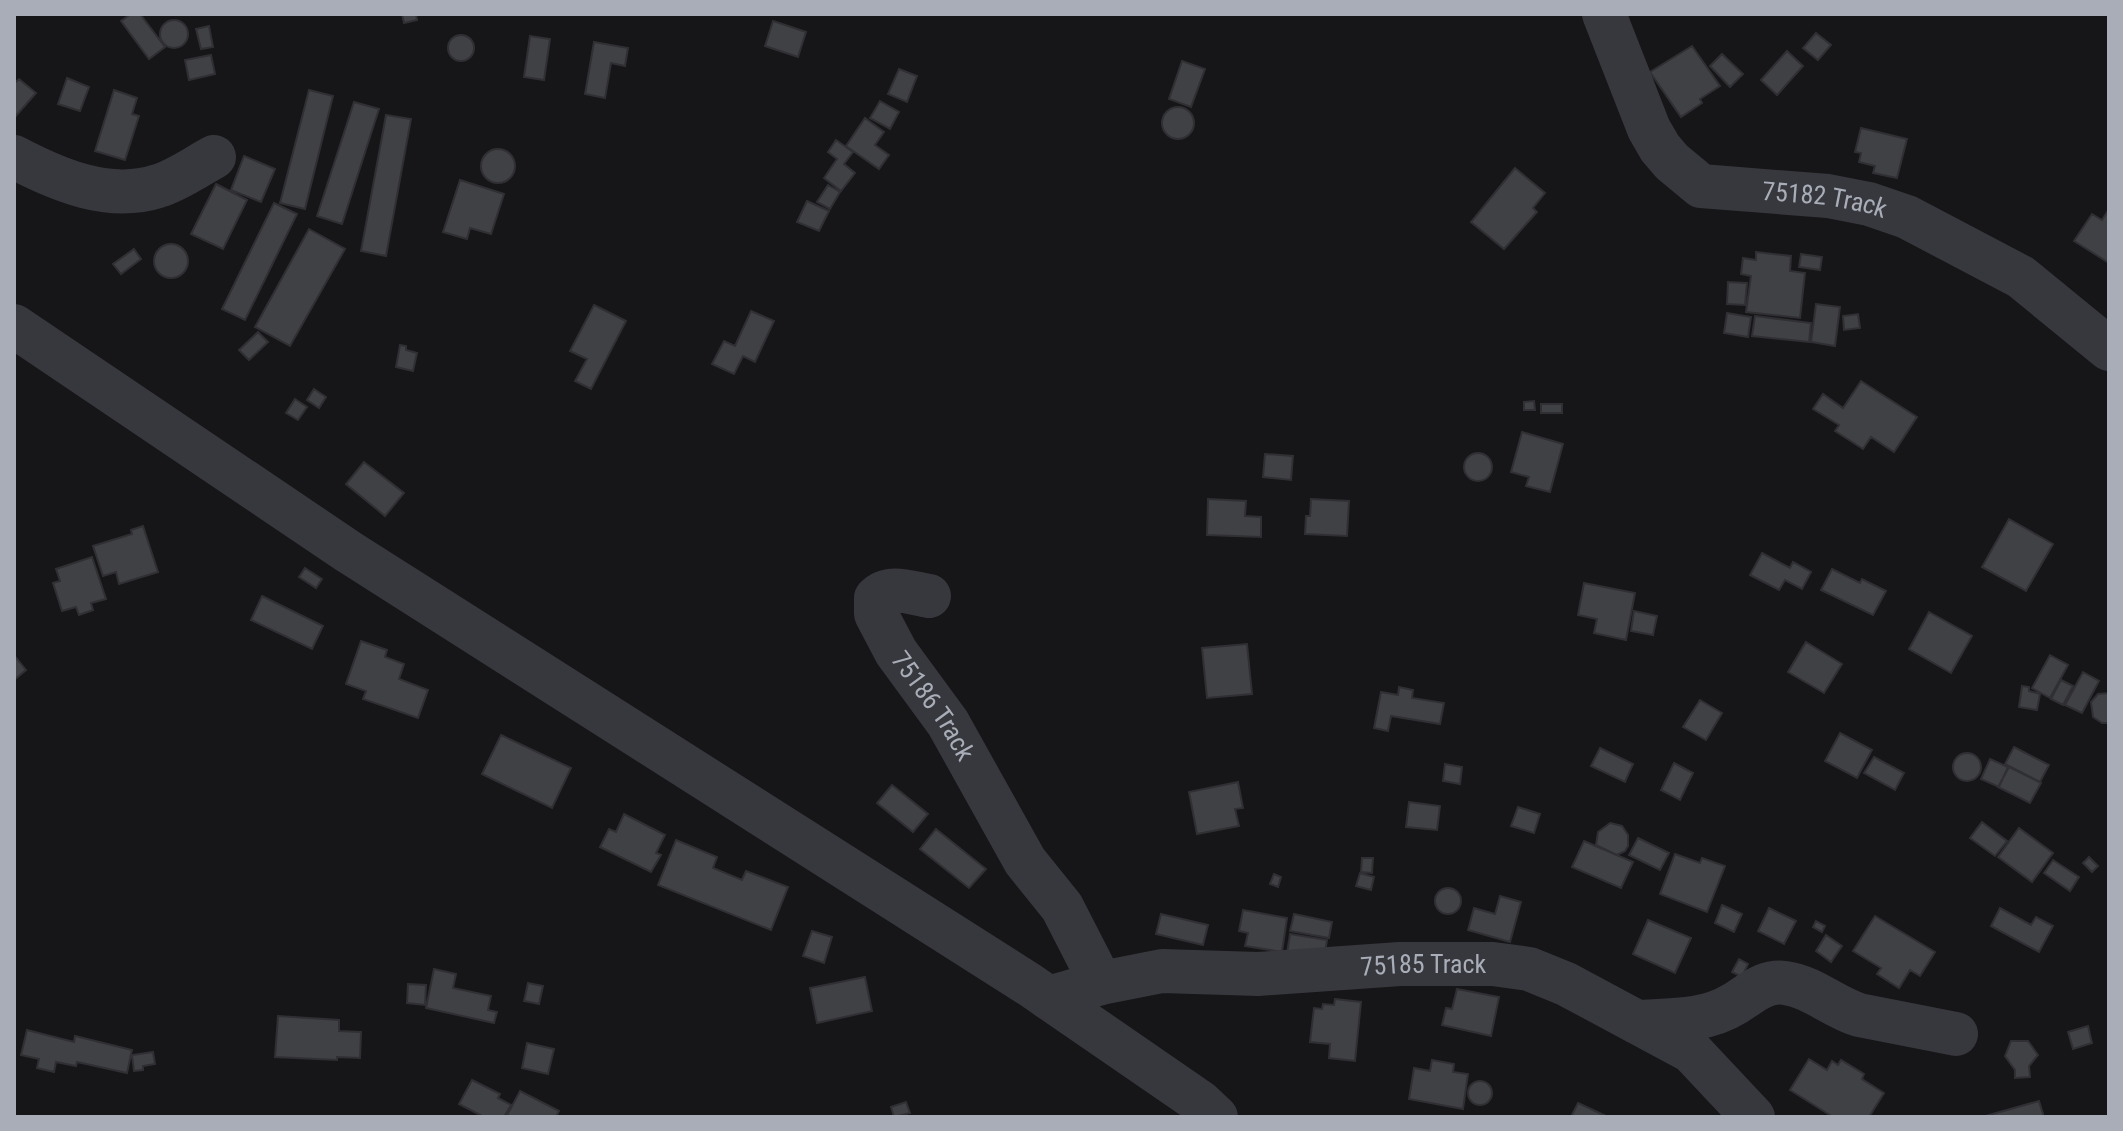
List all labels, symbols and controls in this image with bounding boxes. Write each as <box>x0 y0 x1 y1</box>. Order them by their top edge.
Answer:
street label: 75182 Track <box>1761 176 1891 224</box>
street label: 75186 Track <box>885 645 981 766</box>
street label: 75185 Track <box>1359 949 1487 982</box>

